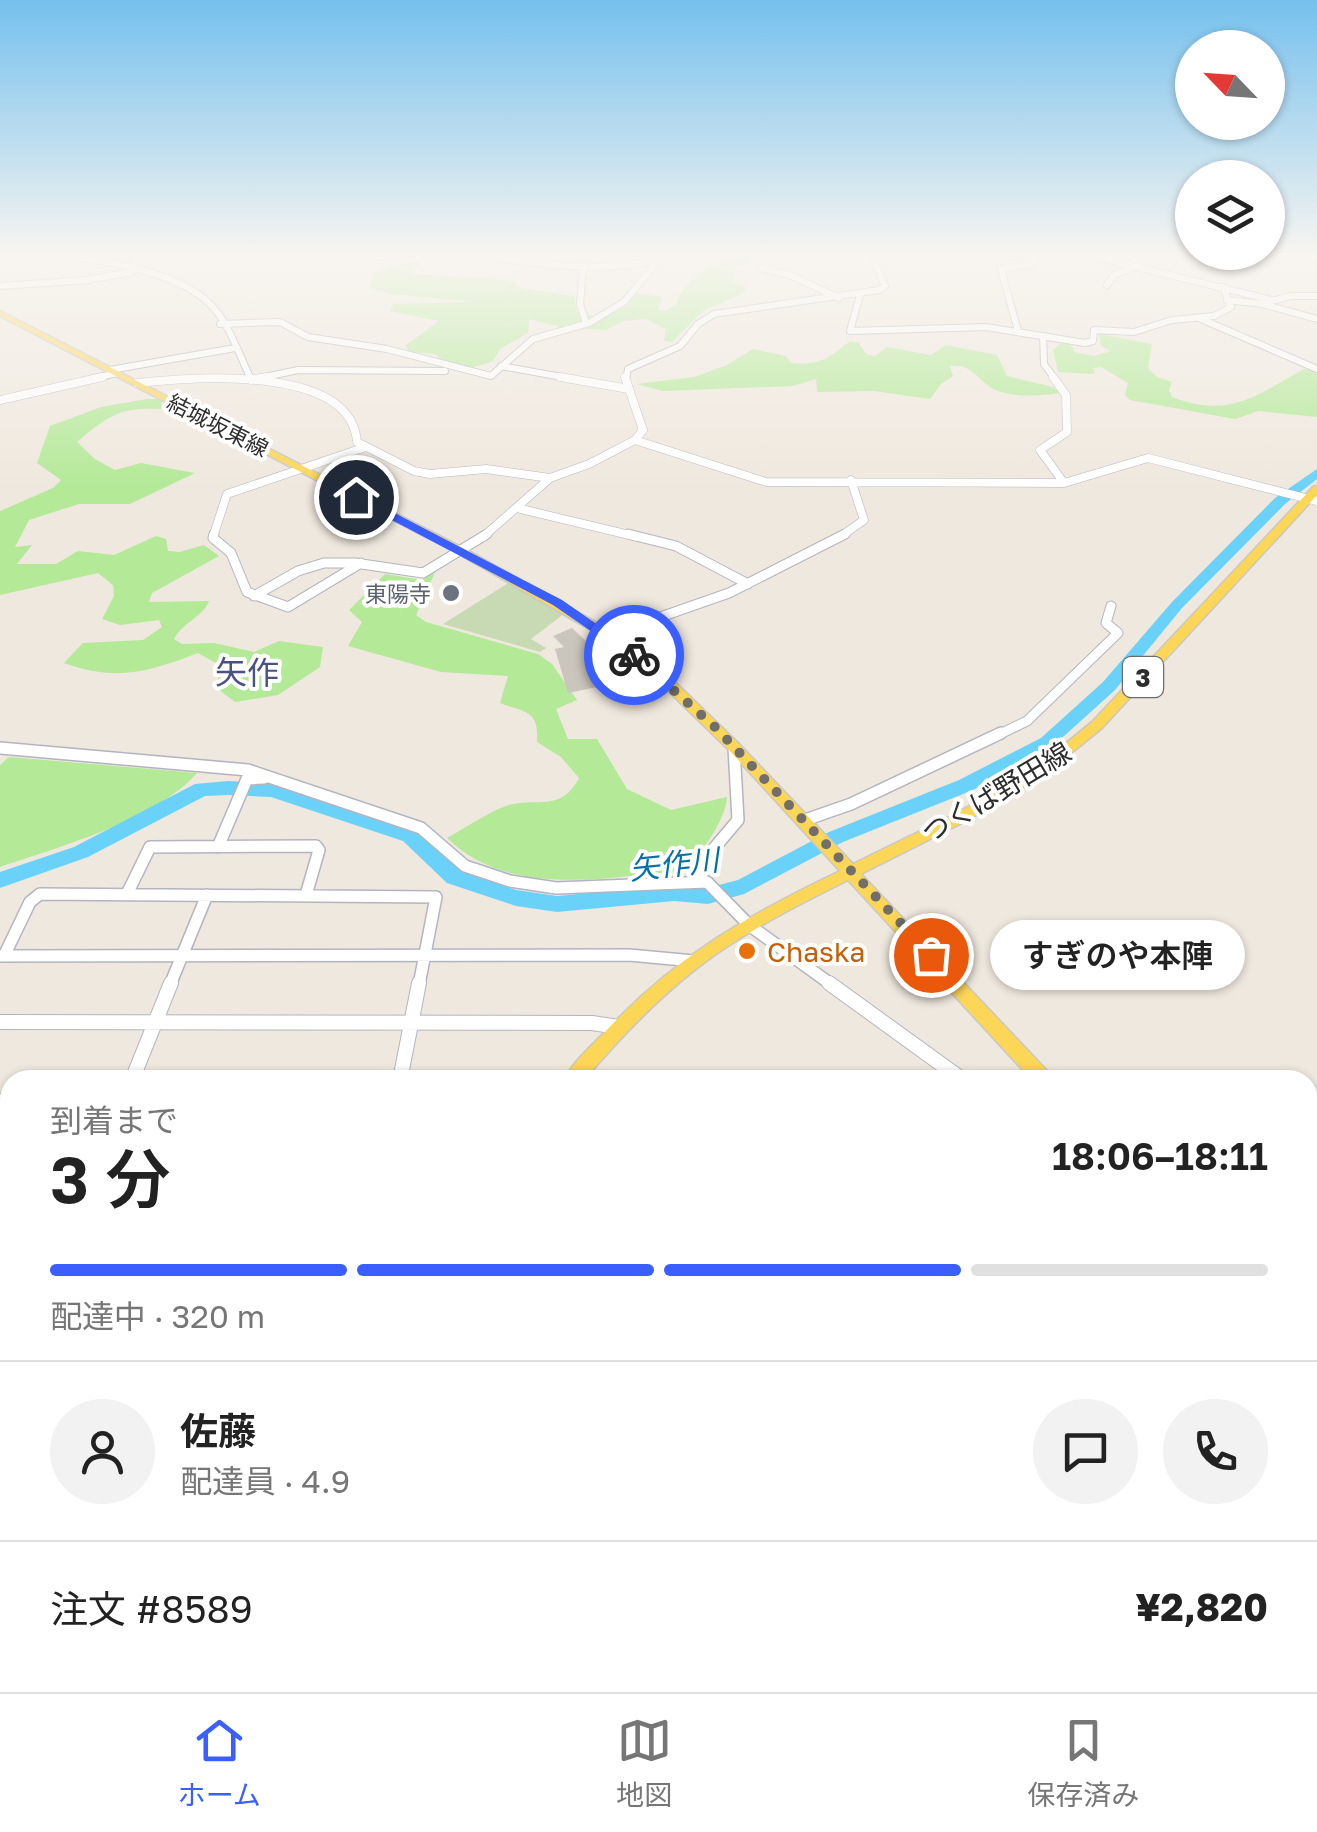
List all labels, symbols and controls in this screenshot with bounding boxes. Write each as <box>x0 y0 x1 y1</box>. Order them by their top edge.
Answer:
north arrow <box>1175 30 1285 140</box>
map controls <box>1175 30 1285 270</box>
button: layers <box>1175 160 1285 270</box>
street label: 結城坂東線 <box>163 388 273 462</box>
pin <box>314 455 399 540</box>
icon: home <box>329 470 384 525</box>
place label: 東陽寺 <box>365 580 431 607</box>
marker: 東陽寺 <box>440 582 462 604</box>
courier <box>584 605 684 705</box>
icon: bike <box>607 628 662 683</box>
district label: 矢作 <box>215 653 279 691</box>
road number: 3 <box>1123 657 1163 697</box>
street label: つくば野田線 <box>915 735 1077 849</box>
water label: 矢作川 <box>627 841 724 887</box>
pin <box>889 913 974 998</box>
callout: すぎのや本陣 <box>991 920 1246 990</box>
icon: bag <box>904 928 959 983</box>
place label: Chaska <box>767 935 865 968</box>
text: すぎのや本陣 <box>1021 936 1214 974</box>
marker: Chaska <box>736 940 758 962</box>
text: 到着まで <box>50 1101 178 1139</box>
text: 18:06–18:11 <box>1052 1133 1268 1178</box>
text: 3 分 <box>50 1139 171 1217</box>
text: 配達中 · 320 m <box>50 1297 265 1335</box>
button: person <box>50 1399 155 1504</box>
button: chat <box>1033 1399 1138 1504</box>
button: phone <box>1163 1399 1268 1504</box>
text: 佐藤 <box>180 1408 256 1453</box>
text: 配達員 · 4.9 <box>180 1462 350 1500</box>
text: ¥2,820 <box>1135 1584 1268 1629</box>
text: 注文 #8589 <box>50 1586 253 1631</box>
tab: ホーム <box>178 1713 261 1813</box>
tab: 地図 <box>616 1713 672 1813</box>
tab: 保存済み <box>1027 1713 1139 1813</box>

